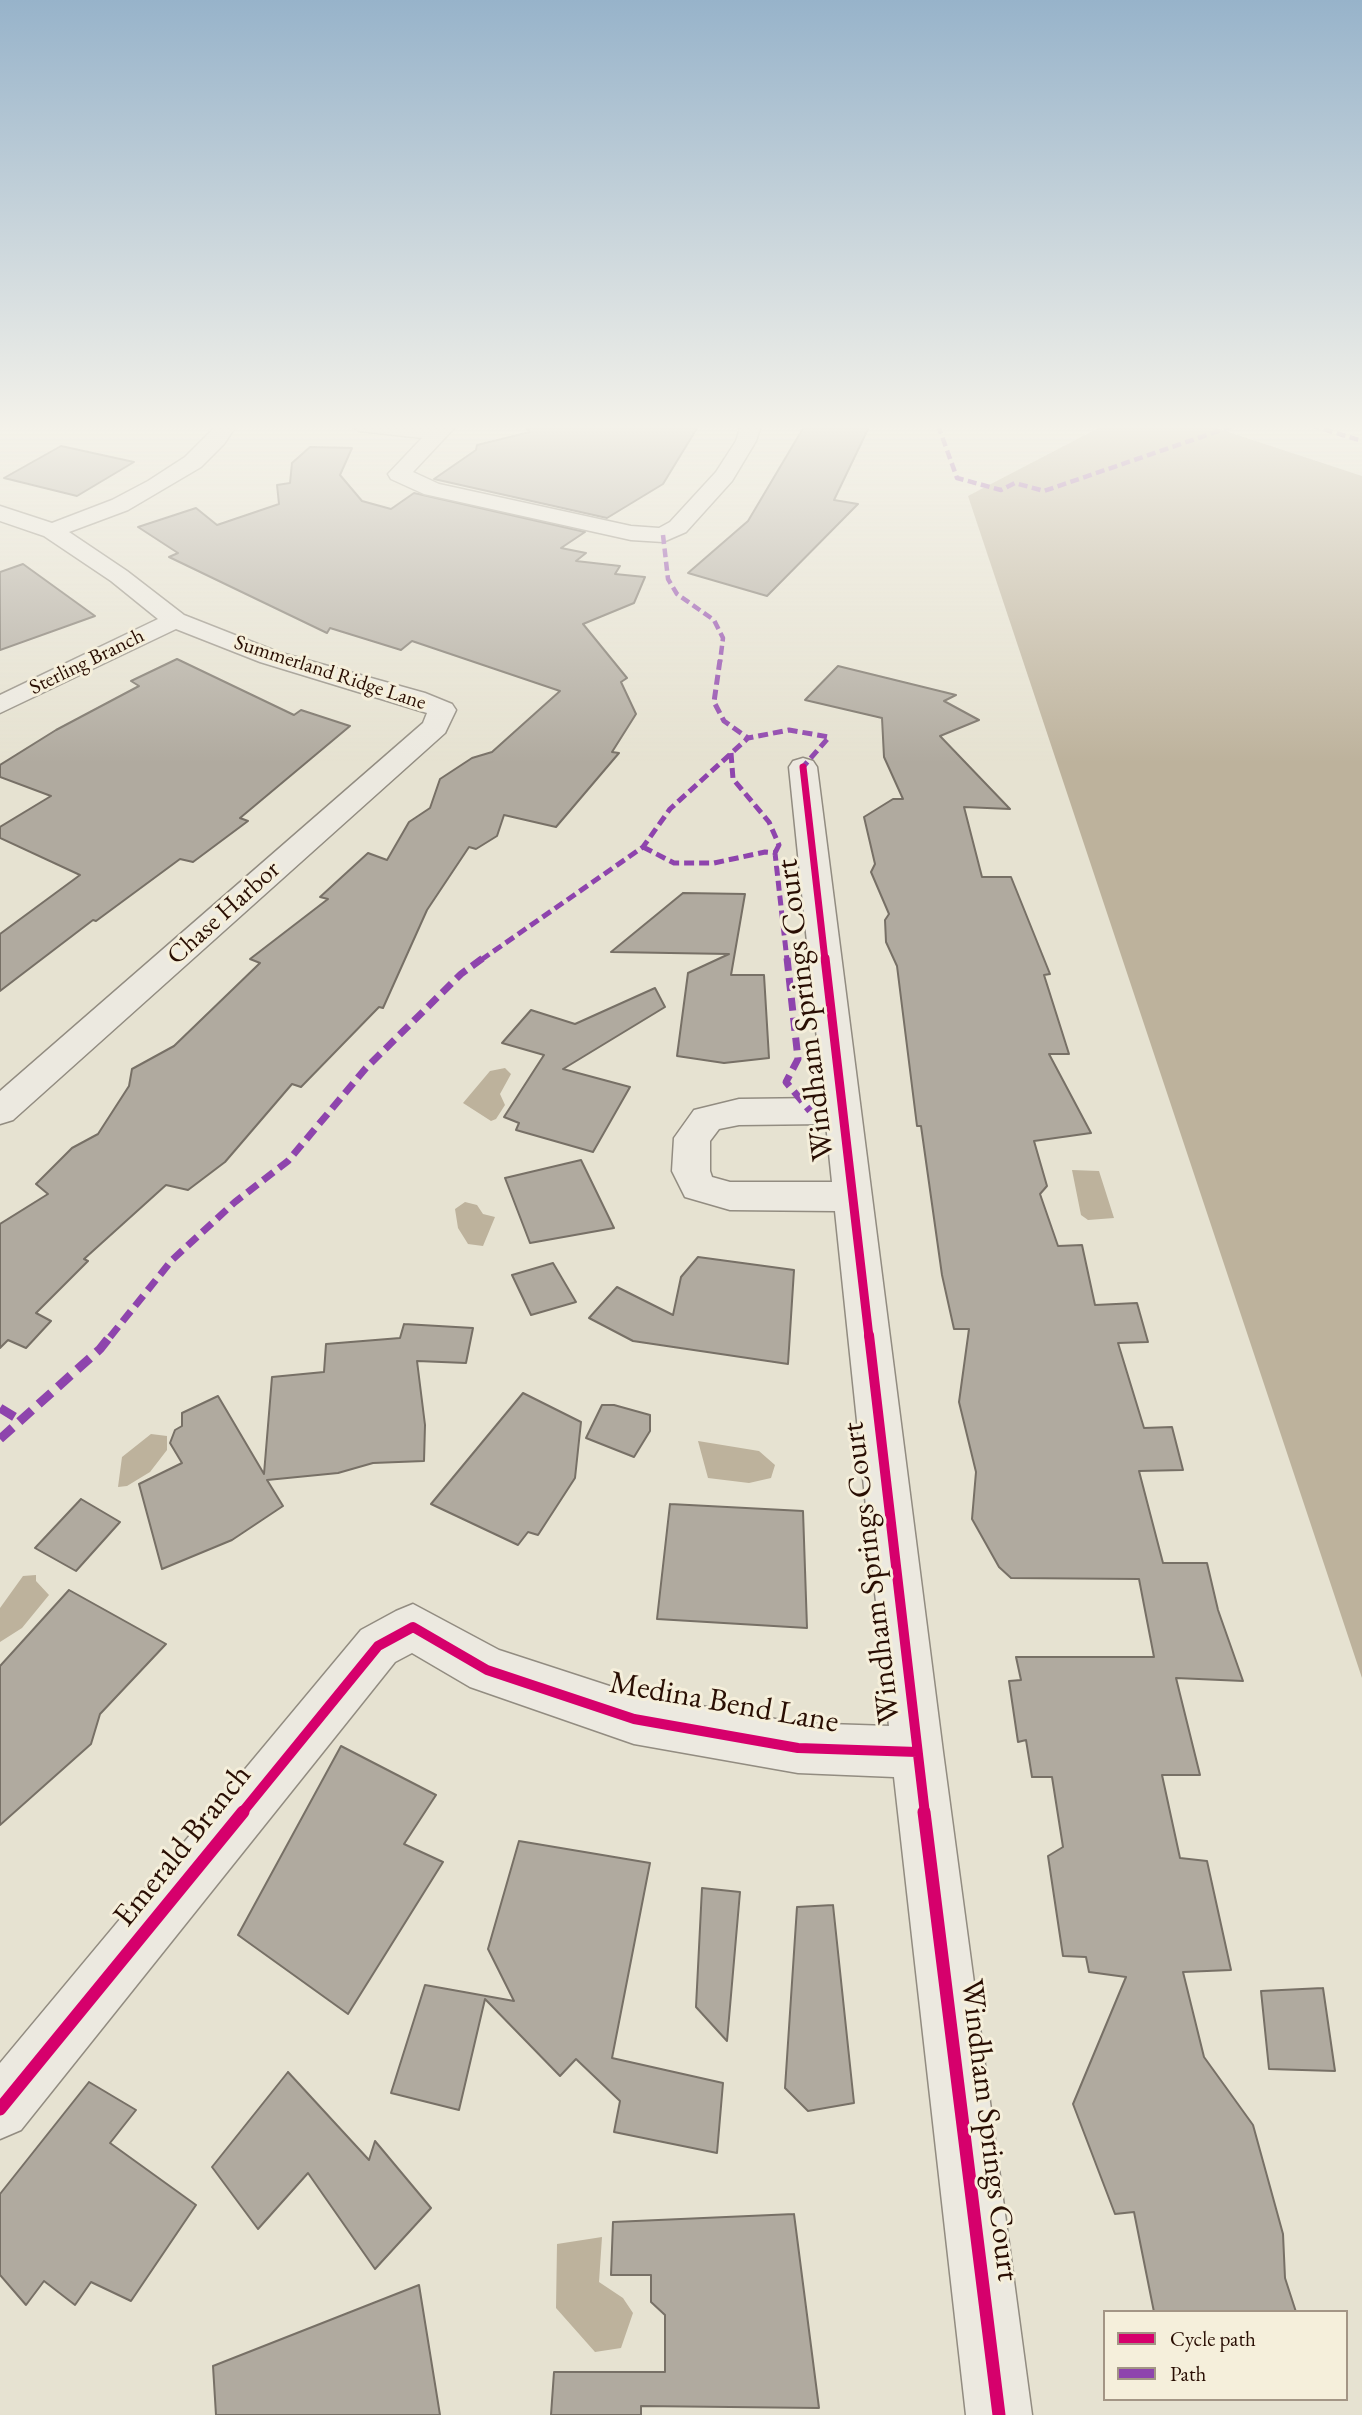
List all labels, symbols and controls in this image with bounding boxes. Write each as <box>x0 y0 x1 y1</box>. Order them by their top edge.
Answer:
street label: Sterling Branch <box>26 623 148 701</box>
street label: Summerland Ridge Lane <box>231 630 429 716</box>
street label: Chase Harbor <box>161 854 287 972</box>
street label: Windham Springs Court <box>768 857 844 1163</box>
street label: Windham Springs Court <box>834 1420 910 1726</box>
street label: Medina Bend Lane <box>606 1664 842 1742</box>
street label: Emerald Branch <box>106 1757 260 1935</box>
street label: Windham Springs Court <box>951 1977 1027 2283</box>
legend <box>1103 2310 1348 2401</box>
text: Cycle path <box>1170 2325 1256 2352</box>
text: Path <box>1170 2360 1206 2387</box>

